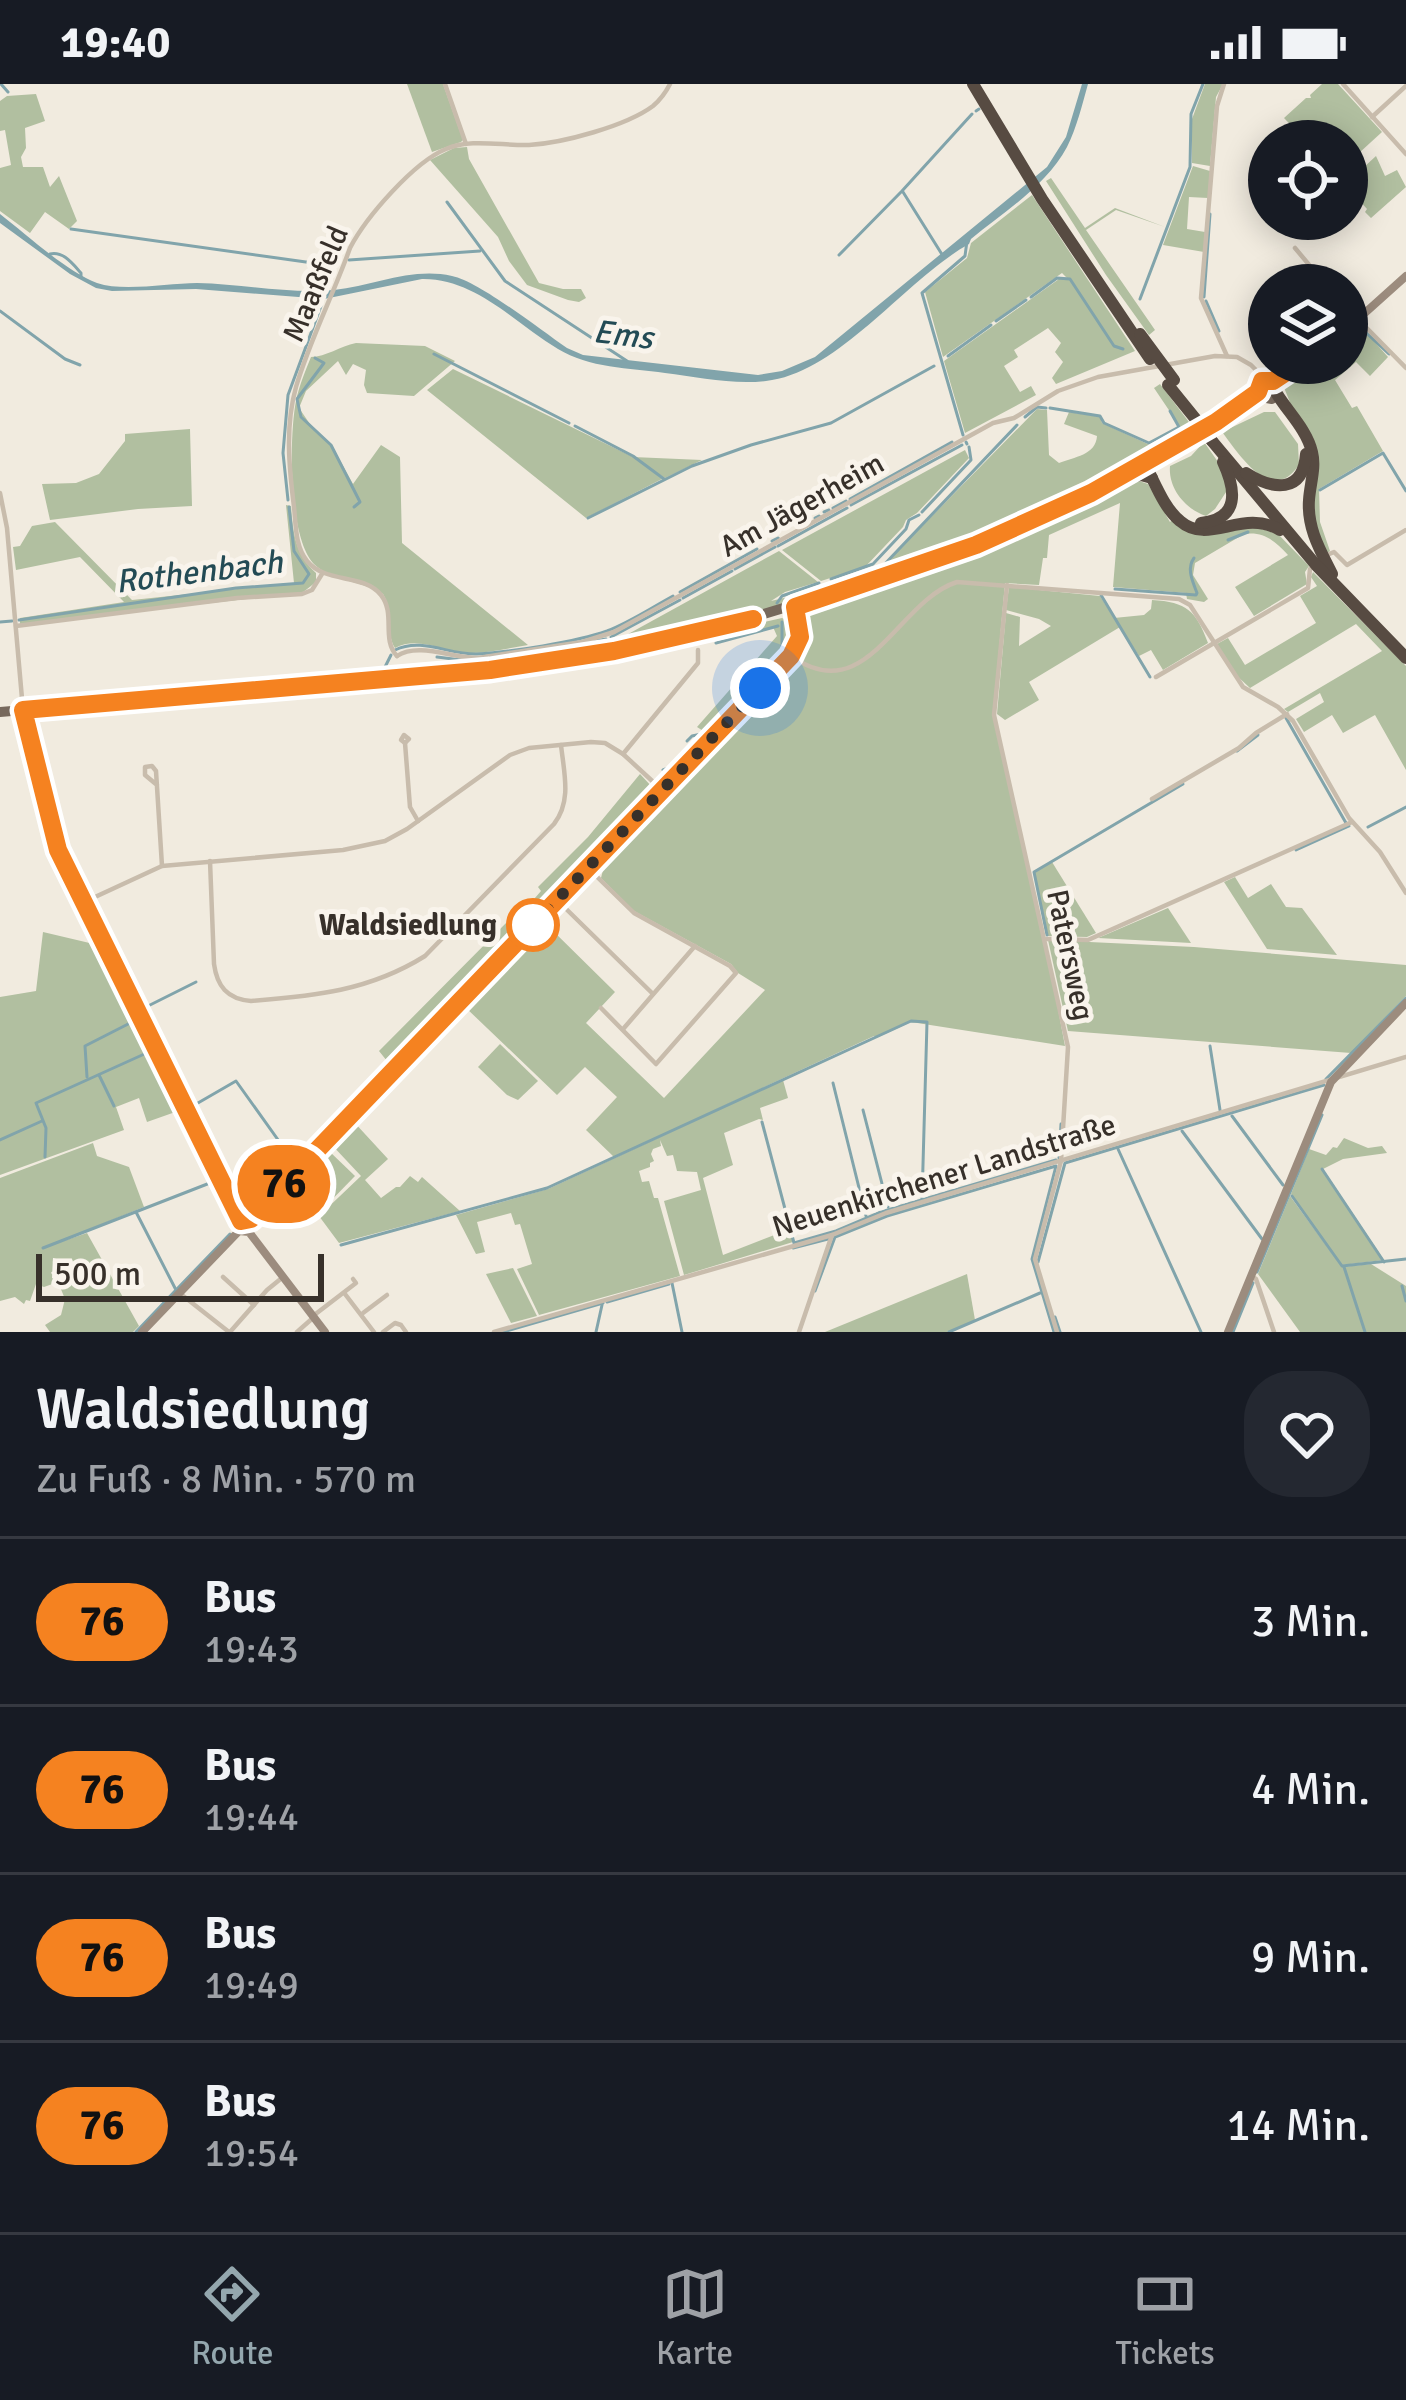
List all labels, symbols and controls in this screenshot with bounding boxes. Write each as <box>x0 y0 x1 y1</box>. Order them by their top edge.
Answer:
text: 19:40 <box>60 15 170 70</box>
map controls <box>1248 120 1368 384</box>
button: locate <box>1248 120 1368 240</box>
street label: Maaßfeld <box>275 220 357 348</box>
button: layers <box>1248 264 1368 384</box>
water label: Ems <box>591 311 658 359</box>
street label: Am Jägerheim <box>713 445 891 565</box>
water label: Rothenbach <box>113 541 286 603</box>
your location <box>730 658 790 718</box>
street label: Patersweg <box>1038 886 1102 1024</box>
marker: Waldsiedlung <box>508 900 558 950</box>
place label: Waldsiedlung <box>319 907 497 944</box>
street label: Neuenkirchener Landstraße <box>768 1106 1120 1246</box>
line badge: 76 <box>230 1145 338 1223</box>
text: 76 <box>261 1158 307 1209</box>
scale bar <box>36 1248 324 1301</box>
text: 500 m <box>54 1254 141 1295</box>
button: heart <box>1244 1371 1370 1497</box>
text: Waldsiedlung <box>36 1374 370 1445</box>
text: Zu Fuß · 8 Min. · 570 m <box>36 1455 416 1503</box>
text: Bus <box>204 1570 276 1625</box>
text: 3 Min. <box>1251 1594 1370 1649</box>
text: 76 <box>79 1596 125 1647</box>
text: 19:43 <box>204 1625 299 1673</box>
text: Bus <box>204 1738 276 1793</box>
text: 4 Min. <box>1251 1762 1370 1817</box>
text: 76 <box>79 1764 125 1815</box>
text: 19:44 <box>204 1793 299 1841</box>
text: Bus <box>204 1906 276 1961</box>
text: 9 Min. <box>1251 1930 1370 1985</box>
text: 76 <box>79 1932 125 1983</box>
text: 19:49 <box>204 1961 299 2009</box>
text: Bus <box>204 2074 276 2129</box>
text: 14 Min. <box>1227 2098 1370 2153</box>
text: 76 <box>79 2100 125 2151</box>
text: 19:54 <box>204 2129 299 2177</box>
tab: Route <box>191 2261 274 2374</box>
tab: Karte <box>656 2261 733 2374</box>
tab: Tickets <box>1116 2261 1215 2374</box>

